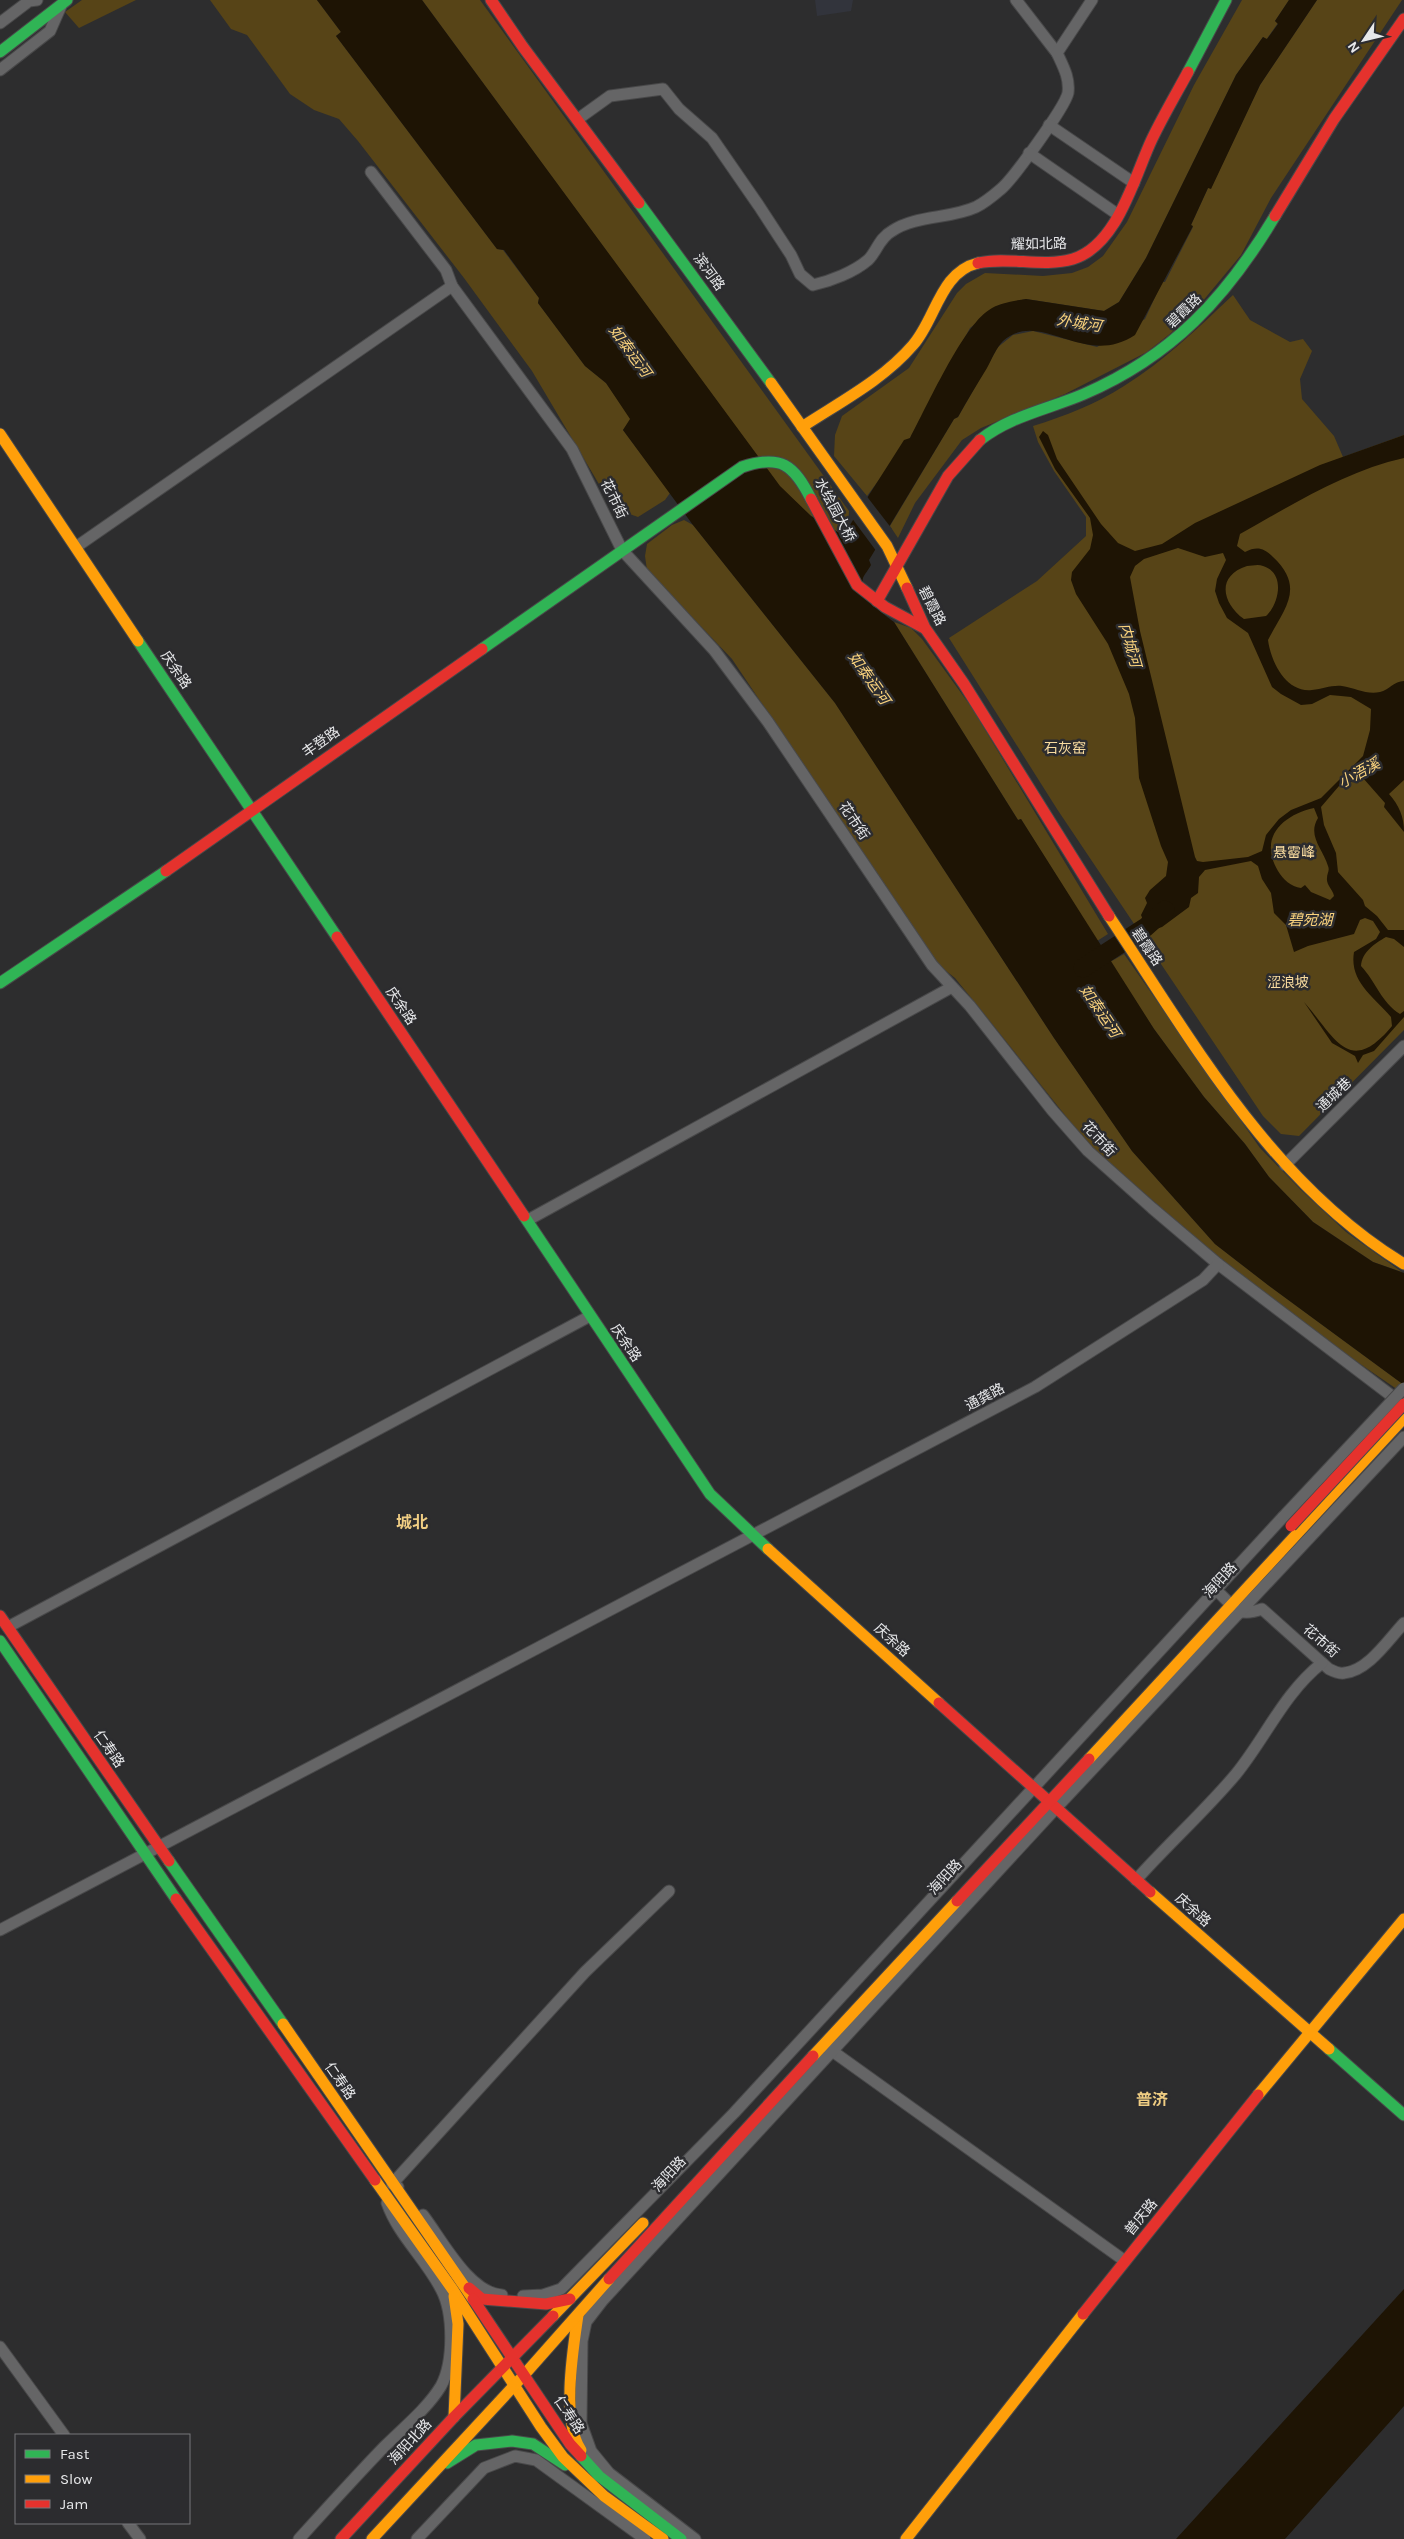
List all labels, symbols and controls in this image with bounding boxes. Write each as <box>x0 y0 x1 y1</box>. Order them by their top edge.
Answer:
north arrow <box>1339 15 1389 65</box>
text: N <box>1344 38 1364 56</box>
street label: 耀如北路 <box>1011 235 1067 253</box>
street label: 滨河路 <box>690 250 728 294</box>
street label: 碧霞路 <box>1163 290 1205 332</box>
water label: 外城河 <box>1055 311 1106 336</box>
water label: 如泰运河 <box>605 321 657 383</box>
street label: 水绘园大桥 <box>811 475 859 545</box>
street label: 花市街 <box>597 476 631 522</box>
street label: 碧霞路 <box>915 583 949 629</box>
water label: 内城河 <box>1115 621 1146 672</box>
street label: 庆余路 <box>157 648 195 692</box>
water label: 如泰运河 <box>844 648 895 710</box>
street label: 丰登路 <box>299 723 343 761</box>
park label: 石灰窑 <box>1044 740 1086 757</box>
water label: 小浯溪 <box>1335 753 1385 792</box>
street label: 花市街 <box>835 799 873 843</box>
park label: 悬霤峰 <box>1273 844 1315 861</box>
water label: 碧宛湖 <box>1287 911 1334 929</box>
street label: 碧霞路 <box>1128 925 1166 969</box>
park label: 涩浪坡 <box>1267 974 1309 991</box>
water label: 如泰运河 <box>1076 981 1126 1043</box>
street label: 庆余路 <box>382 984 420 1028</box>
street label: 通城巷 <box>1313 1074 1355 1116</box>
street label: 花市街 <box>1078 1118 1120 1160</box>
street label: 庆余路 <box>607 1321 645 1365</box>
street label: 通龚路 <box>962 1380 1008 1414</box>
district label: 城北 <box>396 1513 428 1532</box>
street label: 海阳路 <box>1199 1559 1241 1601</box>
street label: 庆余路 <box>871 1620 913 1660</box>
street label: 花市街 <box>1300 1621 1342 1661</box>
street label: 仁寿路 <box>90 1727 128 1771</box>
street label: 海阳路 <box>924 1856 966 1898</box>
street label: 庆余路 <box>1172 1890 1214 1930</box>
street label: 仁寿路 <box>321 2059 359 2103</box>
district label: 普济 <box>1136 2090 1168 2109</box>
street label: 海阳路 <box>648 2153 690 2195</box>
street label: 普庆路 <box>1121 2195 1161 2239</box>
street label: 仁寿路 <box>550 2393 588 2437</box>
street label: 海阳北路 <box>385 2416 435 2468</box>
legend <box>15 2434 190 2524</box>
text: Fast <box>60 2445 90 2463</box>
text: Slow <box>60 2470 92 2488</box>
text: Jam <box>60 2495 88 2513</box>

